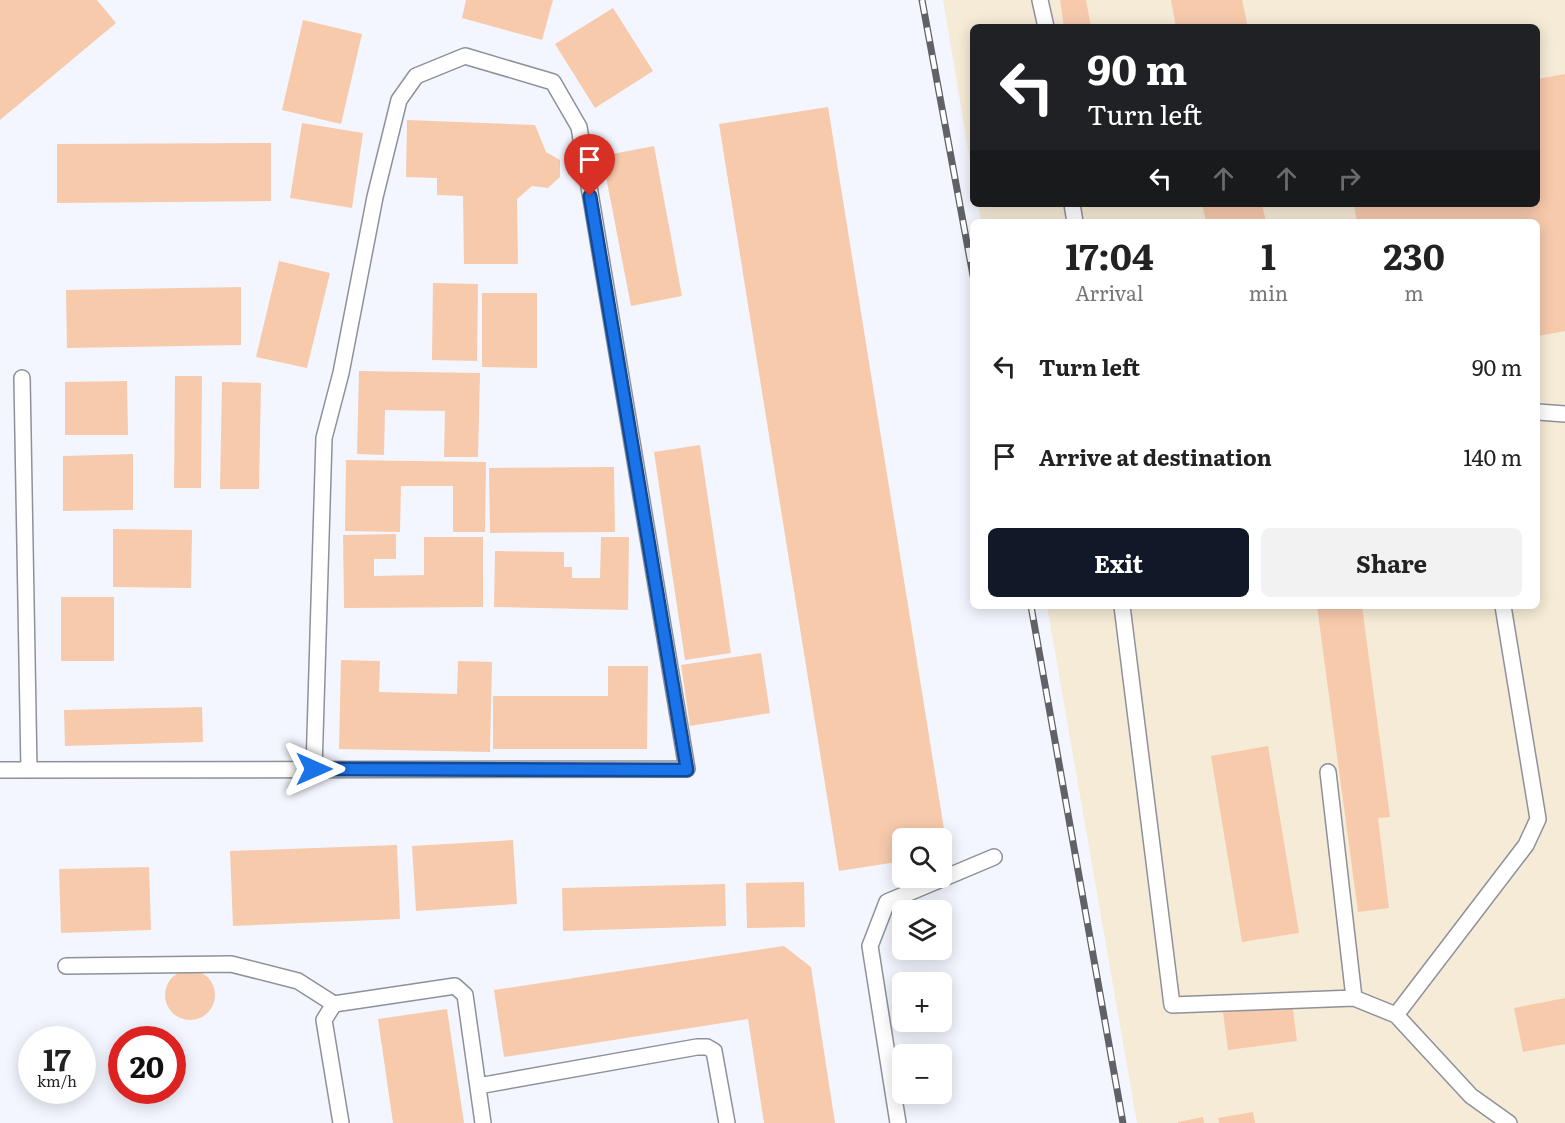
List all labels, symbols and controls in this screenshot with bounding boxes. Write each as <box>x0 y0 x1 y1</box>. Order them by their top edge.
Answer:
text: 90 m <box>1087 36 1187 98</box>
icon: left <box>988 48 1066 126</box>
text: Turn left <box>1087 93 1202 133</box>
pin <box>564 134 615 196</box>
icon: arrive <box>573 143 606 176</box>
icon: left <box>1144 162 1177 195</box>
icon: ahead <box>1207 162 1240 195</box>
icon: ahead <box>1270 162 1303 195</box>
icon: right <box>1333 162 1366 195</box>
text: 17:04 <box>1065 228 1154 281</box>
text: 1 <box>1261 228 1276 281</box>
text: 230 <box>1383 228 1445 281</box>
text: Arrival <box>1075 277 1144 307</box>
text: min <box>1249 277 1288 307</box>
text: m <box>1404 277 1424 307</box>
icon: left <box>988 350 1021 383</box>
text: Turn left <box>1039 350 1140 383</box>
text: 90 m <box>1472 350 1522 383</box>
icon: arrive <box>988 440 1021 473</box>
text: Arrive at destination <box>1039 440 1272 473</box>
text: 140 m <box>1463 440 1522 473</box>
button: Exit <box>988 528 1249 597</box>
button: Share <box>1261 528 1522 597</box>
position arrow <box>282 737 346 801</box>
map controls <box>892 828 952 1104</box>
button: search <box>892 828 952 888</box>
button: layers <box>892 900 952 960</box>
button: + <box>892 972 952 1032</box>
speed limit sign: 20 <box>108 1026 186 1104</box>
text: 17 <box>43 1036 71 1080</box>
button: − <box>892 1044 952 1104</box>
text: km/h <box>37 1069 77 1092</box>

